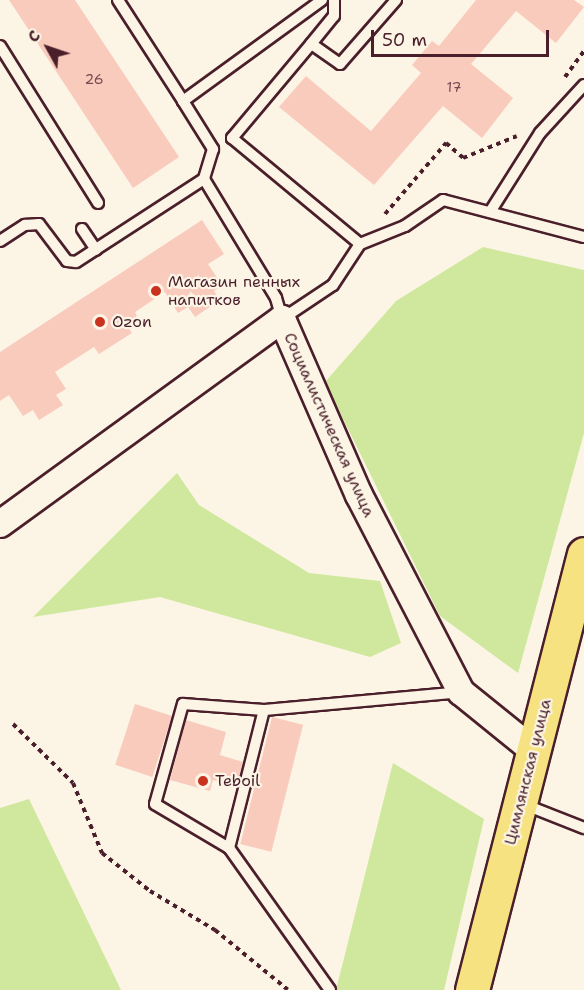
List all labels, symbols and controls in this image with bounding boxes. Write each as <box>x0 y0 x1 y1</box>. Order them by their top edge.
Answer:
north arrow <box>18 18 78 78</box>
scale bar <box>374 18 552 56</box>
text: С <box>23 26 45 47</box>
text: 50 m <box>382 28 427 52</box>
house number: 26 <box>85 71 103 87</box>
house number: 17 <box>447 79 461 95</box>
place label: Магазин пенных напитков <box>168 272 300 310</box>
marker: Магазин пенных напитков <box>149 284 163 298</box>
place label: Ozon <box>112 312 152 332</box>
marker: Ozon <box>93 315 107 329</box>
street label: Социалистическая улица <box>280 330 378 520</box>
street label: Цимлянская улица <box>501 697 555 847</box>
place label: Teboil <box>215 771 260 791</box>
marker: Teboil <box>196 774 210 788</box>

